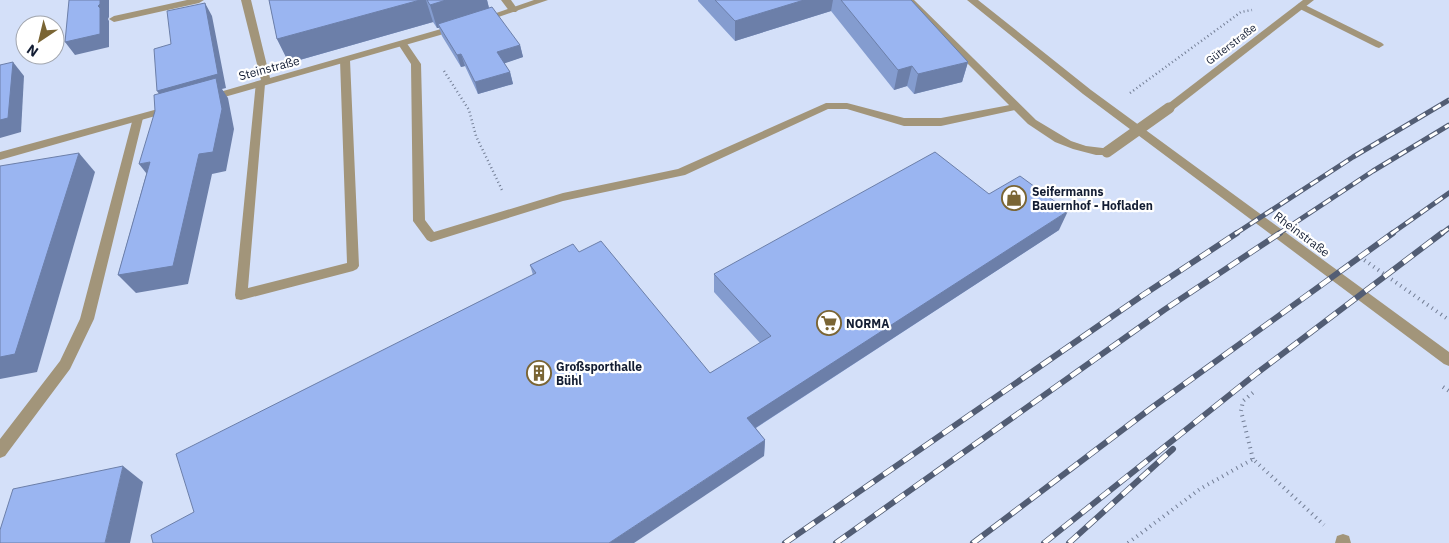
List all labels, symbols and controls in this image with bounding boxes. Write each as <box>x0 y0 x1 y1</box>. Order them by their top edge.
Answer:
north arrow <box>15 15 65 65</box>
street label: Güterstraße <box>1203 20 1259 68</box>
text: N <box>23 40 42 61</box>
street label: Steinstraße <box>237 53 302 83</box>
place label: Seifermanns Bauernhof - Hofladen <box>1032 184 1153 213</box>
shop icon: Seifermanns Bauernhof - Hofladen <box>1001 185 1027 211</box>
street label: Rheinstraße <box>1271 208 1333 260</box>
supermarket icon: NORMA <box>816 310 842 336</box>
place label: NORMA <box>846 316 889 331</box>
place label: Großsporthalle Bühl <box>556 359 642 388</box>
building icon: Großsporthalle Bühl <box>526 360 552 386</box>

